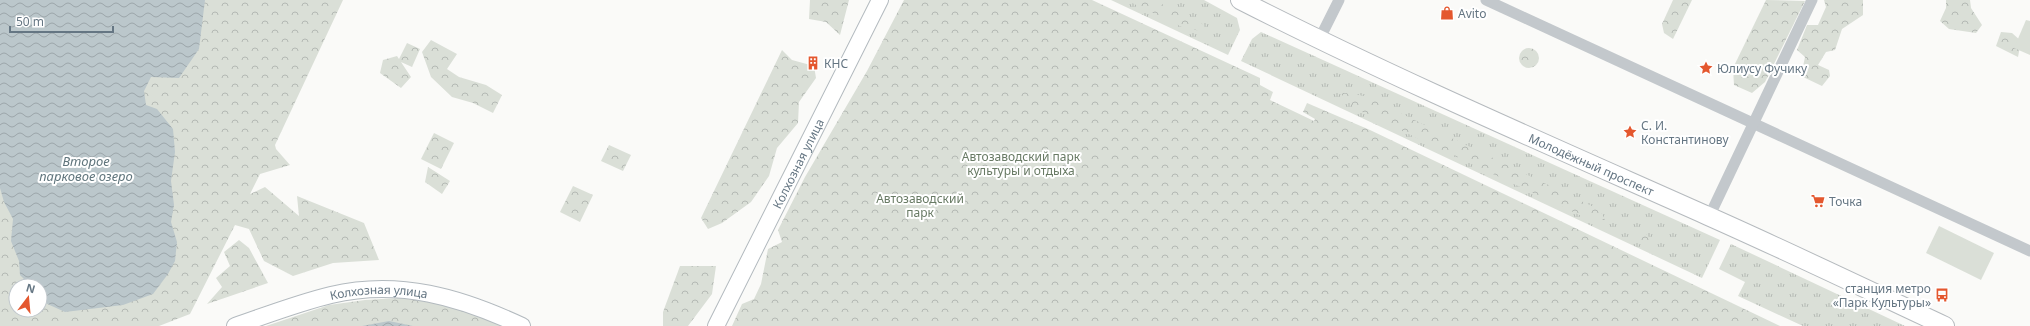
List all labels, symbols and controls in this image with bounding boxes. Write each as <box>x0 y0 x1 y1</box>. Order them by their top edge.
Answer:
shop icon: Avito <box>1439 5 1455 21</box>
place label: Avito <box>1458 5 1486 22</box>
scale bar <box>10 8 113 34</box>
text: 50 m <box>16 13 44 30</box>
building icon: КНС <box>805 55 821 71</box>
place label: КНС <box>824 55 848 72</box>
place icon: Юлиусу Фучику <box>1698 60 1714 76</box>
place label: Юлиусу Фучику <box>1717 60 1808 77</box>
street label: Колхозная улица <box>768 116 828 211</box>
place label: С. И. Константинову <box>1641 117 1729 148</box>
place icon: С. И. Константинову <box>1622 124 1638 140</box>
street label: Молодёжный проспект <box>1526 129 1657 200</box>
park label: Автозаводский парк культуры и отдыха <box>962 148 1081 179</box>
water label: Второе парковое озеро <box>39 152 133 185</box>
park label: Автозаводский парк <box>876 190 964 221</box>
supermarket icon: Точка <box>1810 193 1826 209</box>
place label: Точка <box>1829 193 1862 210</box>
north arrow <box>8 278 48 318</box>
text: N <box>25 279 37 296</box>
street label: Колхозная улица <box>328 280 429 304</box>
place label: станция метро «Парк Культуры» <box>1833 280 1931 311</box>
bus stop icon: станция метро «Парк Культуры» <box>1934 287 1950 303</box>

